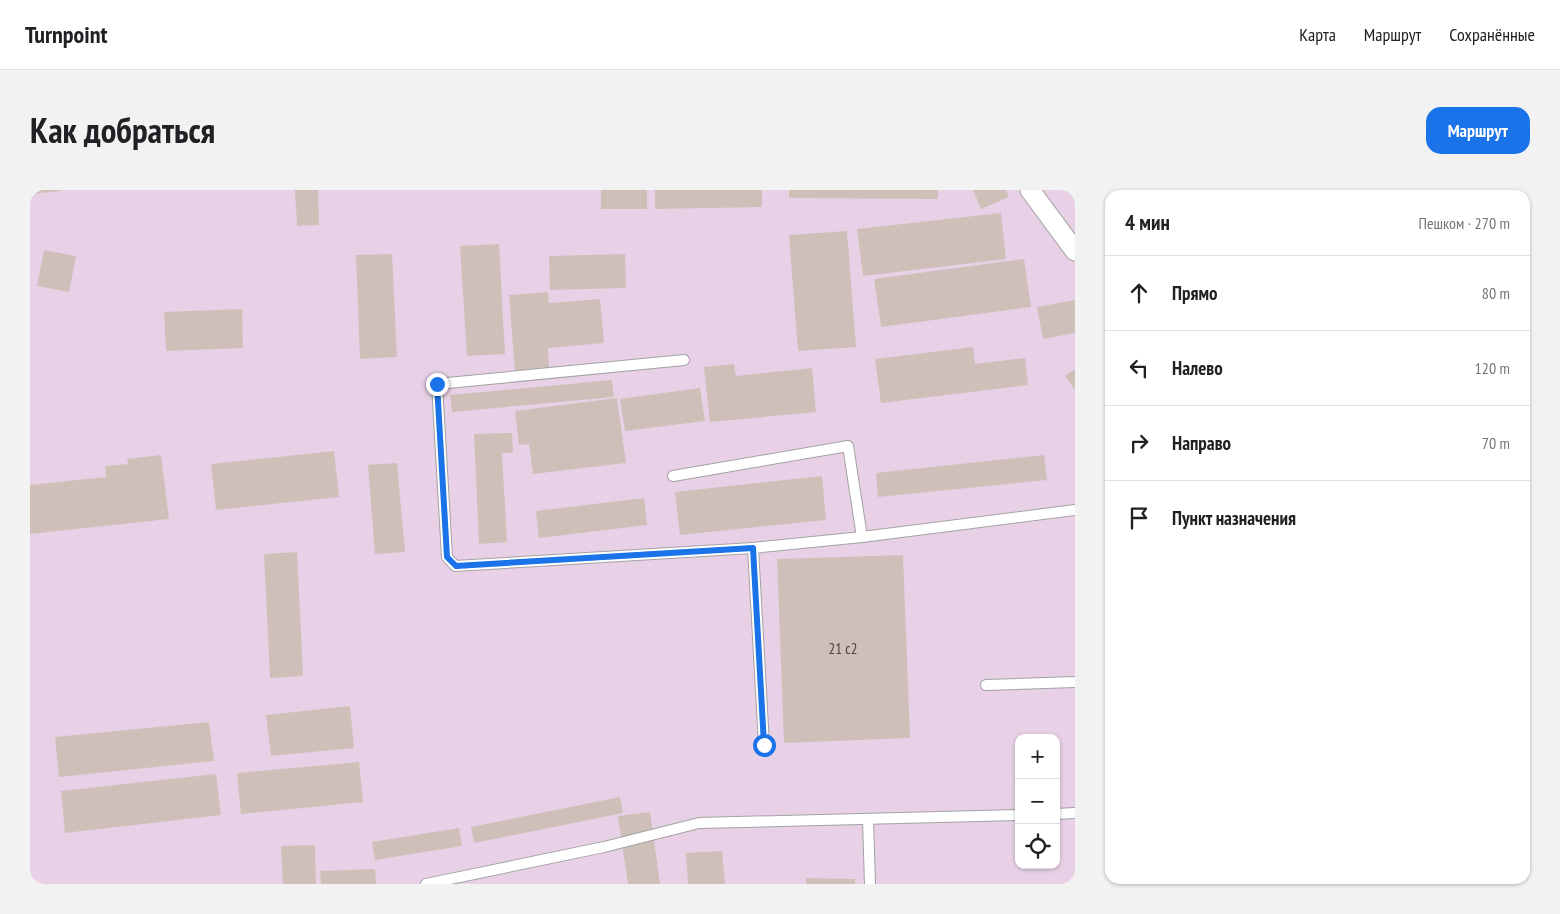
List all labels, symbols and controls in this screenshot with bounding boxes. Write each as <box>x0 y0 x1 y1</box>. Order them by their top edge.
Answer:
text: Turnpoint <box>25 19 107 50</box>
text: Карта <box>1299 23 1336 46</box>
text: Маршрут <box>1364 23 1421 46</box>
text: Сохранённые <box>1449 23 1535 46</box>
text: Как добраться <box>30 107 215 153</box>
button: Маршрут <box>1426 107 1530 154</box>
text: 4 мин <box>1125 209 1170 236</box>
text: Пешком · 270 m <box>1419 213 1510 233</box>
icon: ahead <box>1125 279 1153 307</box>
text: Прямо <box>1172 281 1217 305</box>
text: 80 m <box>1482 283 1510 303</box>
icon: left <box>1125 354 1153 382</box>
text: Налево <box>1172 356 1223 380</box>
text: 120 m <box>1475 358 1510 378</box>
route end <box>426 373 449 396</box>
icon: right <box>1125 429 1153 457</box>
text: Направо <box>1172 431 1231 455</box>
text: 70 m <box>1482 433 1510 453</box>
icon: arrive <box>1125 504 1153 532</box>
text: Пункт назначения <box>1172 506 1296 530</box>
house number: 21 с2 <box>829 639 857 658</box>
route start <box>753 734 776 757</box>
map controls <box>1015 734 1060 869</box>
button: + <box>1015 734 1060 779</box>
button: − <box>1015 779 1060 824</box>
button: locate <box>1015 824 1060 869</box>

